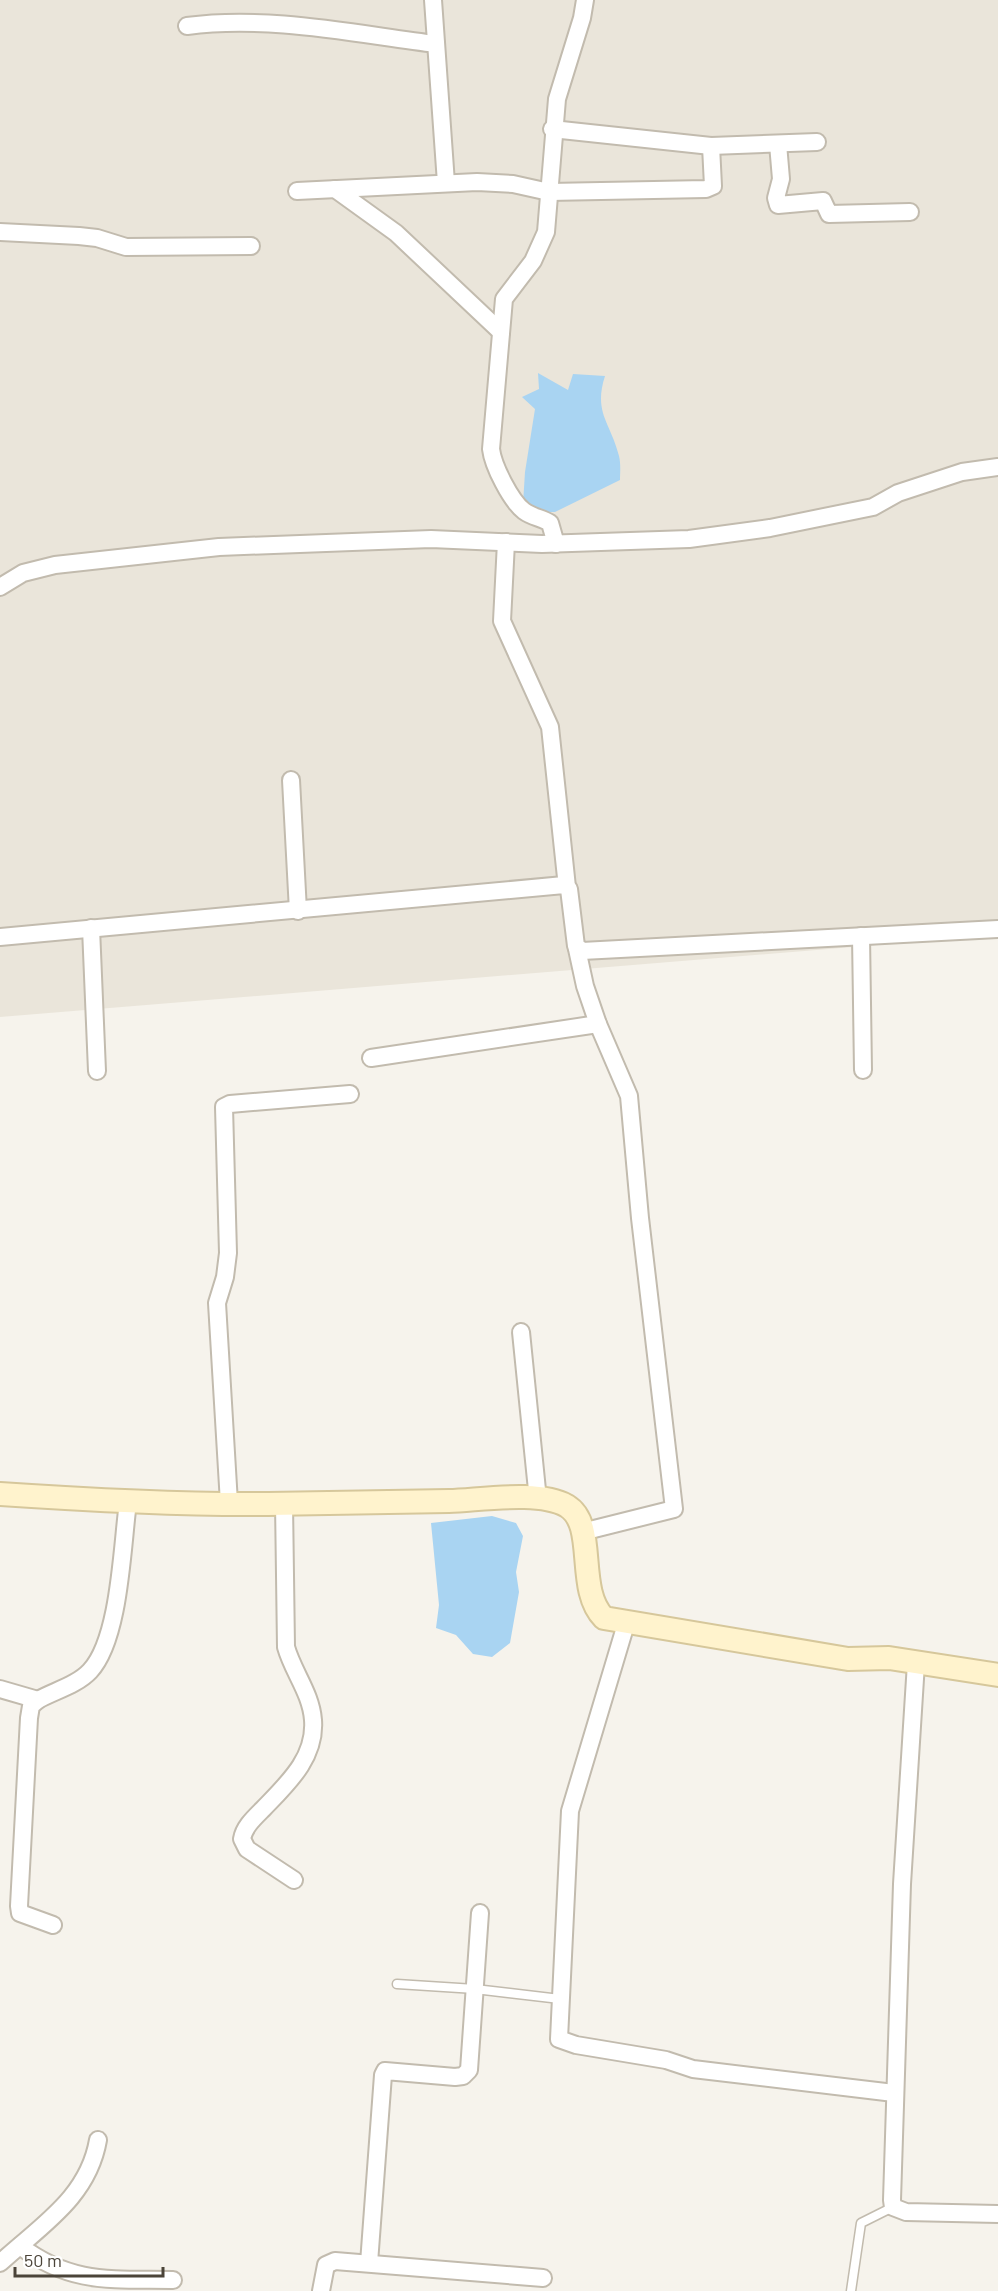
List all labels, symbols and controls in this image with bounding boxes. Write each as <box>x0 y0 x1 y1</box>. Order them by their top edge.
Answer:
scale bar <box>15 2240 164 2278</box>
text: 50 m <box>24 2249 62 2271</box>

